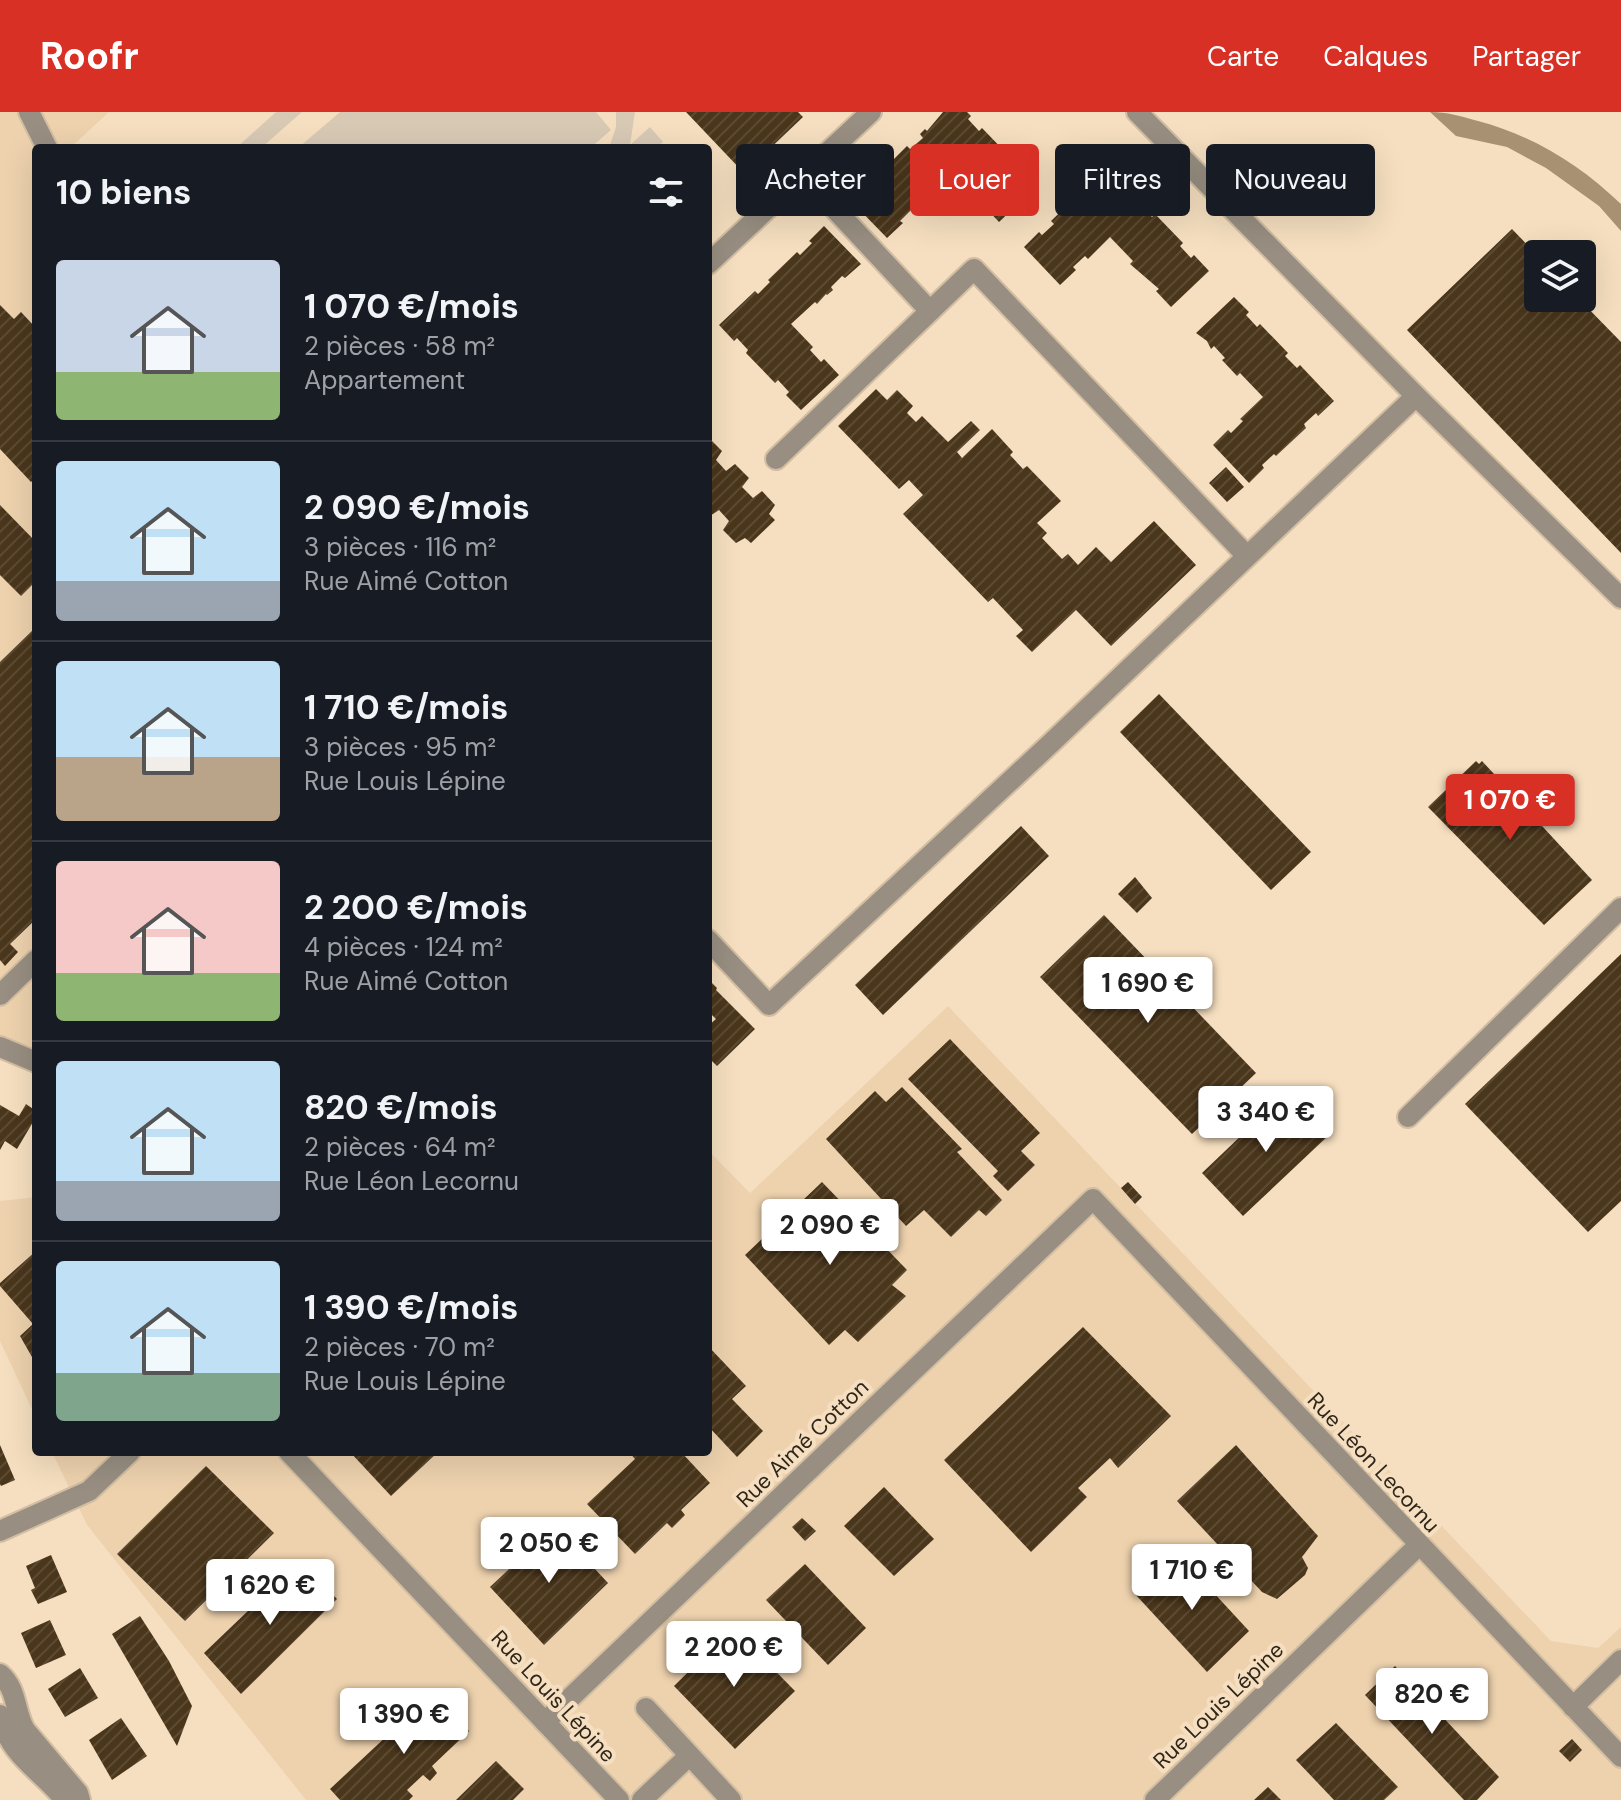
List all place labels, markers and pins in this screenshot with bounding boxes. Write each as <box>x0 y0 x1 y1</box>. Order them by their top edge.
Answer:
pin: 1 070 € <box>1436 774 1584 842</box>
pin: 1 690 € <box>1074 957 1222 1025</box>
pin: 3 340 € <box>1192 1086 1340 1154</box>
pin: 2 090 € <box>756 1199 904 1267</box>
pin: 2 050 € <box>475 1517 623 1585</box>
pin: 1 710 € <box>1118 1544 1266 1612</box>
pin: 1 620 € <box>196 1559 344 1627</box>
pin: 2 200 € <box>660 1621 808 1689</box>
pin: 820 € <box>1376 1668 1488 1736</box>
pin: 1 390 € <box>330 1688 478 1756</box>

